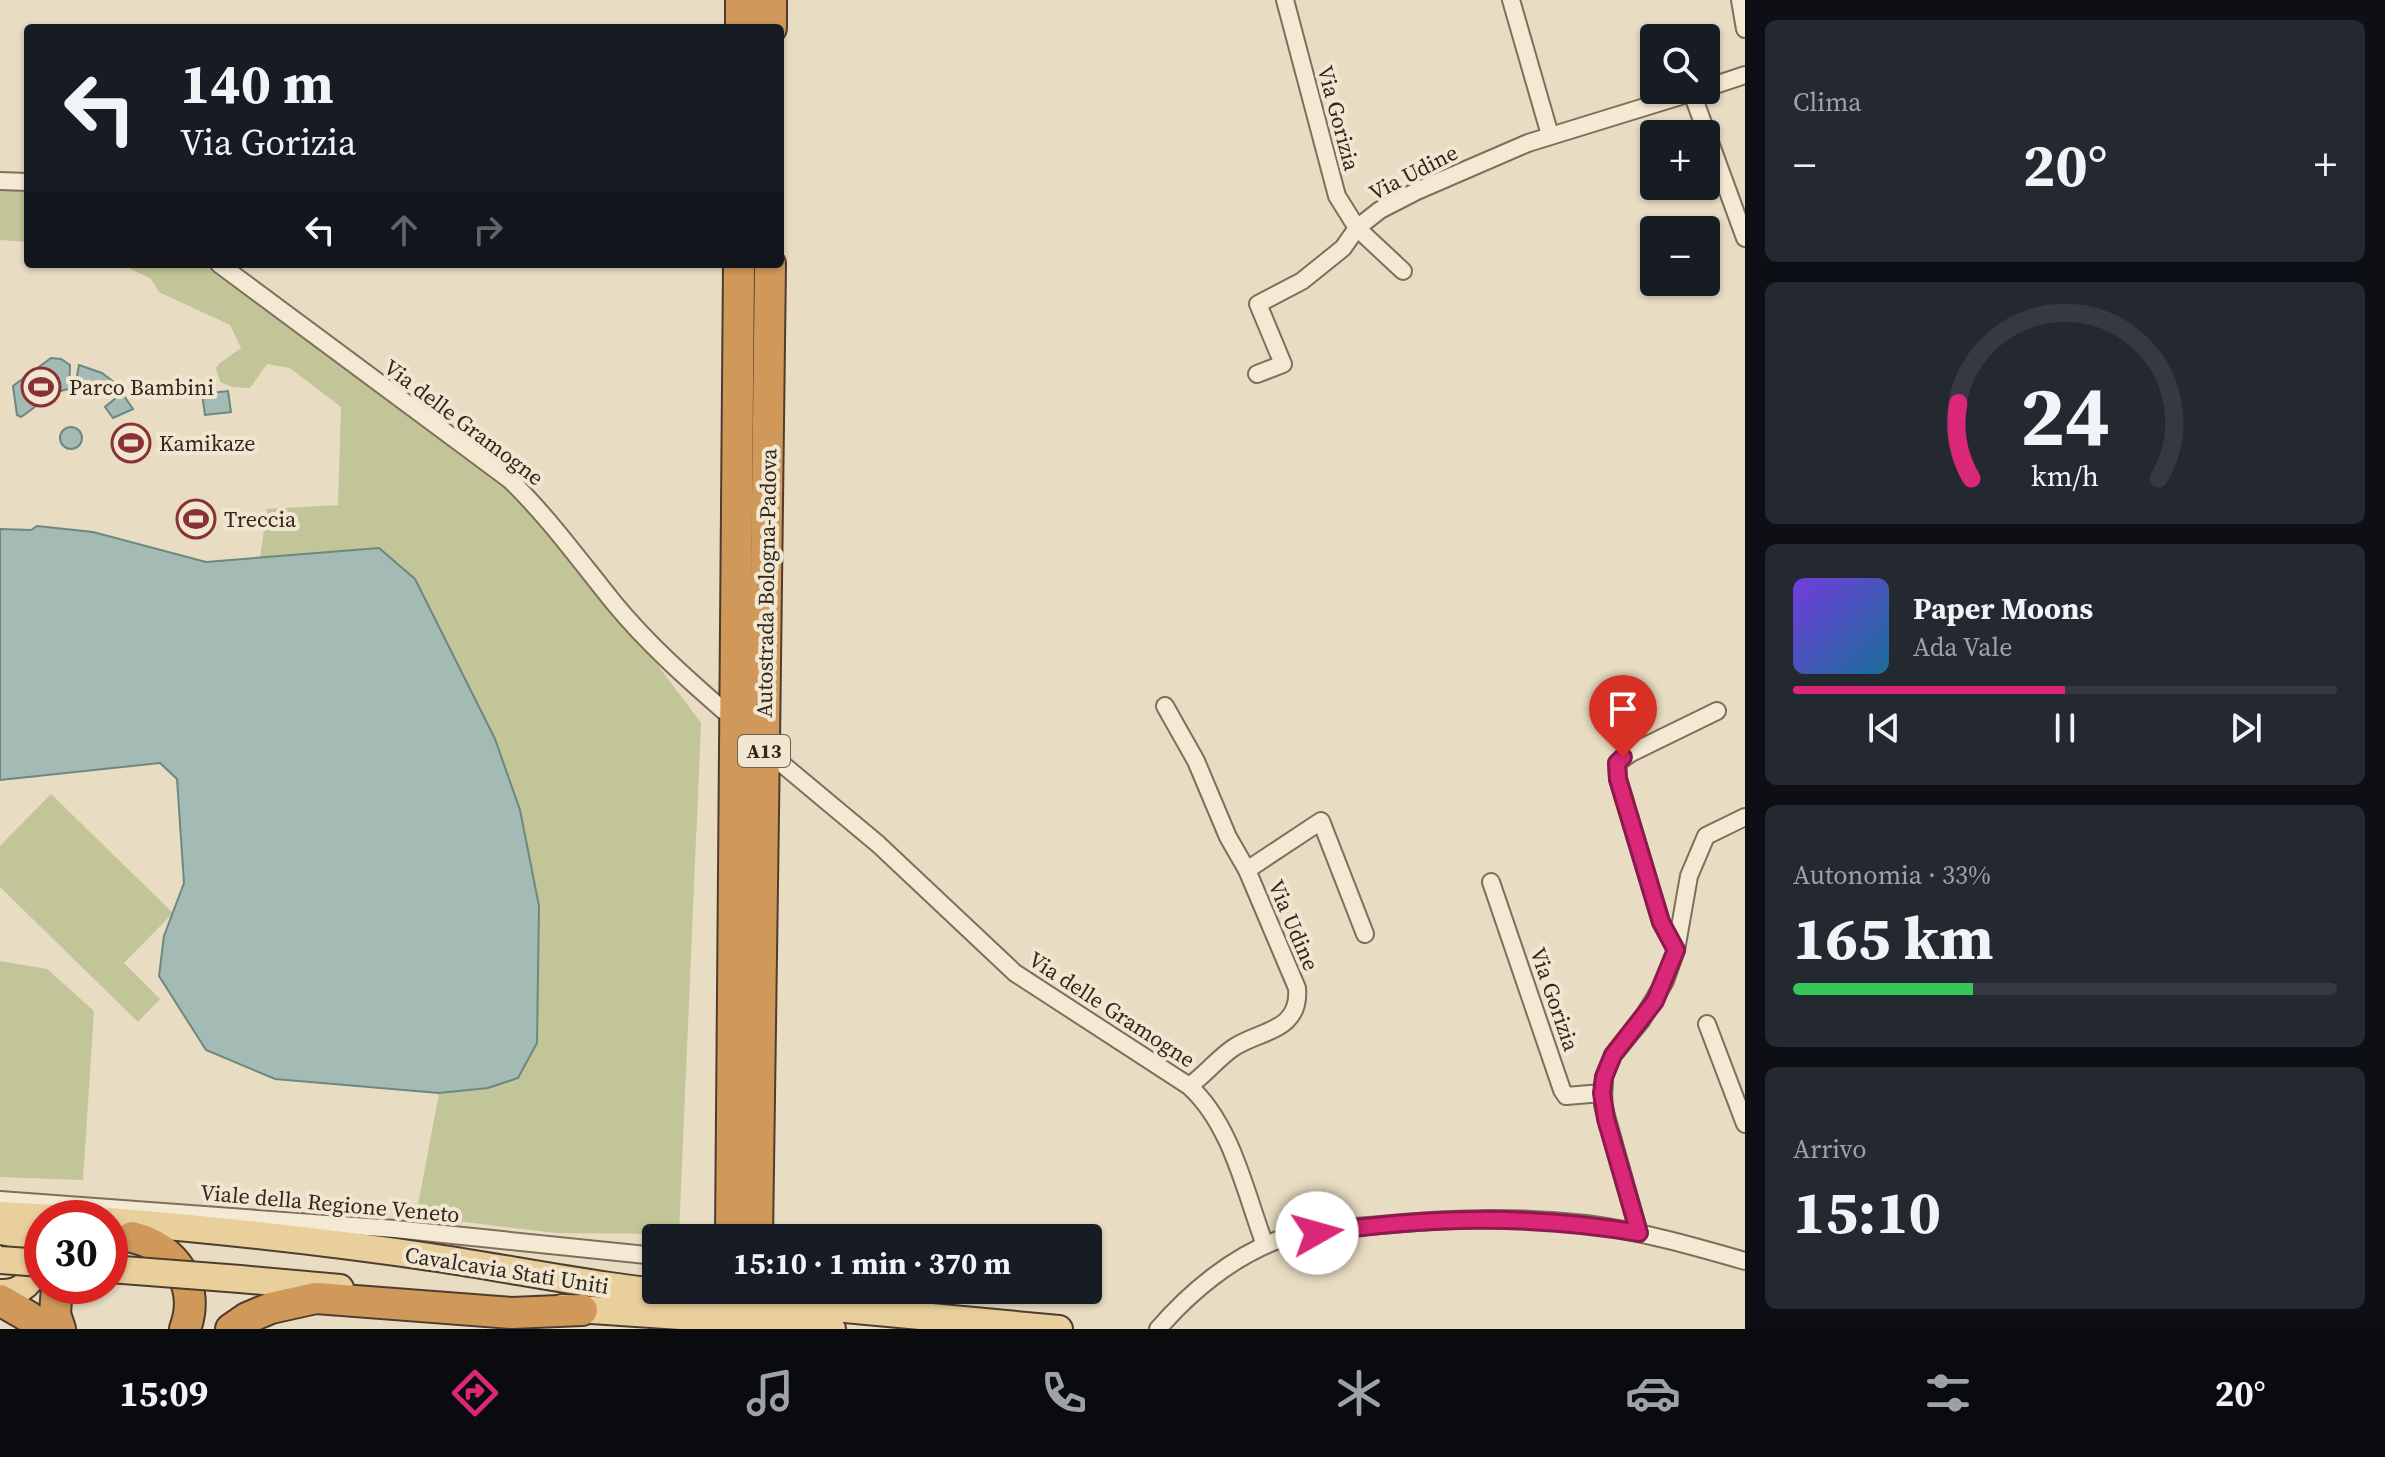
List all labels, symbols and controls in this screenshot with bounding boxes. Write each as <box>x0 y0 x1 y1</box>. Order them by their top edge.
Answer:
map controls <box>1640 24 1720 296</box>
button: search <box>1640 24 1720 104</box>
text: 140 m <box>180 45 334 122</box>
icon: left <box>48 56 152 160</box>
street label: Via Gorizia <box>1311 62 1368 175</box>
text: Clima <box>1793 84 1862 120</box>
text: Via Gorizia <box>180 118 356 167</box>
button: + <box>1640 120 1720 200</box>
text: 20° <box>2023 124 2107 206</box>
text: − <box>1793 134 1816 195</box>
text: + <box>2314 134 2337 195</box>
street label: Via Udine <box>1363 137 1463 207</box>
icon: left <box>298 208 342 252</box>
icon: ahead <box>382 208 426 252</box>
icon: right <box>466 208 510 252</box>
button: − <box>1640 216 1720 296</box>
street label: Via delle Gramogne <box>378 352 550 492</box>
text: 24 <box>2020 358 2110 472</box>
sports icon: Parco Bambini <box>20 366 62 408</box>
place label: Parco Bambini <box>69 372 214 402</box>
sports icon: Kamikaze <box>110 422 152 464</box>
place label: Kamikaze <box>159 428 255 458</box>
street label: Autostrada Bologna-Padova <box>749 447 783 718</box>
text: km/h <box>2031 456 2099 496</box>
sports icon: Treccia <box>175 498 217 540</box>
place label: Treccia <box>224 504 297 534</box>
text: Paper Moons <box>1913 588 2093 629</box>
text: Ada Vale <box>1913 629 2012 665</box>
pin <box>1589 675 1657 757</box>
icon: arrive <box>1601 687 1645 731</box>
icon: previous <box>1862 706 1906 750</box>
icon: pause <box>2043 706 2087 750</box>
icon: next <box>2224 706 2268 750</box>
road number: A13 <box>738 735 790 767</box>
text: Autonomia · 33% <box>1793 857 1991 893</box>
street label: Via Udine <box>1261 875 1327 975</box>
text: 165 km <box>1793 897 1994 979</box>
street label: Via Gorizia <box>1523 943 1587 1056</box>
street label: Via delle Gramogne <box>1023 944 1201 1074</box>
text: Arrivo <box>1793 1131 1867 1167</box>
text: 15:10 <box>1793 1171 1941 1253</box>
street label: Viale della Regione Veneto <box>199 1177 461 1229</box>
position arrow <box>1275 1191 1359 1275</box>
speed limit sign: 30 <box>24 1200 128 1304</box>
street label: Cavalcavia Stati Uniti <box>403 1239 611 1301</box>
text: 15:10 · 1 min · 370 m <box>733 1243 1011 1284</box>
icon: directions <box>447 1365 503 1421</box>
icon: music <box>742 1365 798 1421</box>
icon: phone <box>1036 1365 1092 1421</box>
icon: climate <box>1331 1365 1387 1421</box>
icon: car <box>1625 1365 1681 1421</box>
icon: filters <box>1920 1365 1976 1421</box>
text: 15:09 <box>119 1369 208 1418</box>
text: 20° <box>2215 1369 2266 1418</box>

